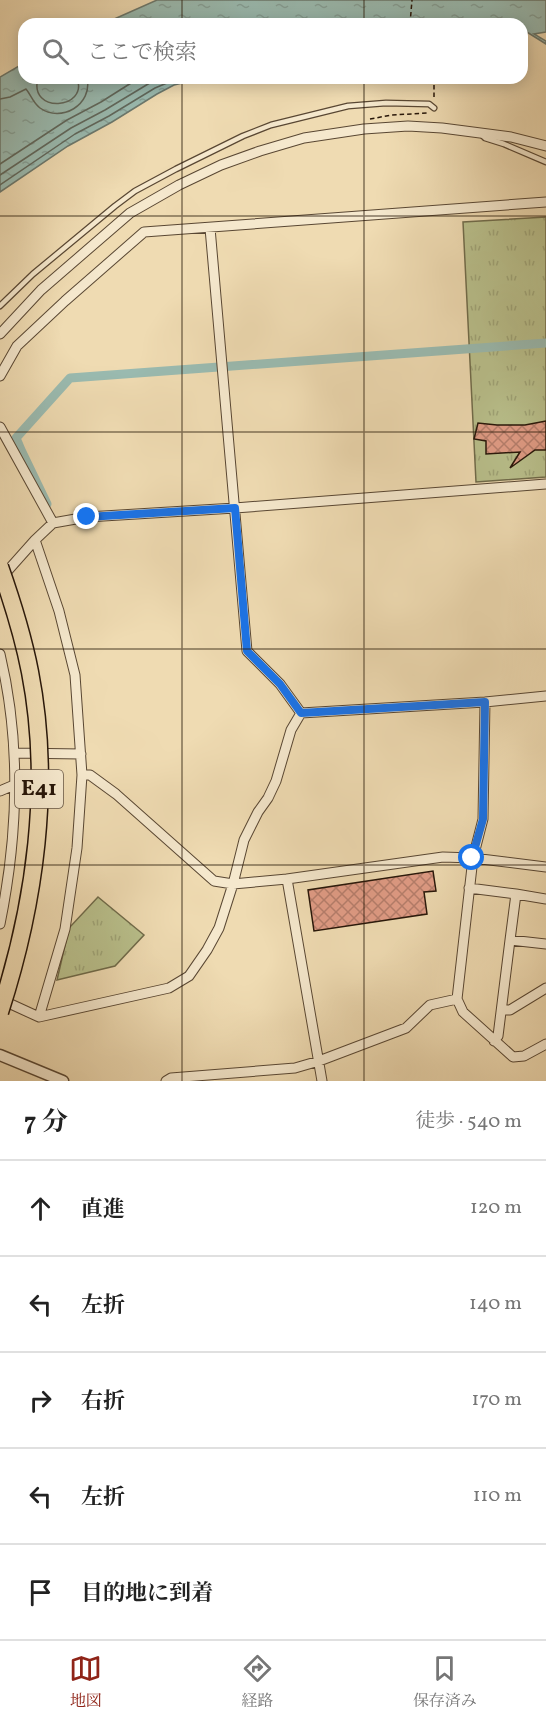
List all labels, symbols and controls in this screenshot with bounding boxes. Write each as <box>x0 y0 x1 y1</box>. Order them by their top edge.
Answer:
search box <box>18 18 528 84</box>
icon: search <box>39 35 72 68</box>
text: ここで検索 <box>87 38 197 69</box>
route end <box>73 503 99 529</box>
road number: E41 <box>15 770 63 808</box>
route start <box>458 844 484 870</box>
text: 7 分 <box>24 1105 68 1141</box>
text: 徒歩 · 540 m <box>415 1108 522 1136</box>
icon: ahead <box>24 1192 57 1225</box>
text: 120 m <box>470 1194 522 1222</box>
text: 直進 <box>81 1195 125 1226</box>
icon: left <box>24 1288 57 1321</box>
text: 140 m <box>469 1290 522 1318</box>
text: 左折 <box>81 1291 125 1322</box>
icon: right <box>24 1384 57 1417</box>
text: 170 m <box>472 1386 522 1414</box>
text: 右折 <box>81 1387 125 1418</box>
icon: left <box>24 1480 57 1513</box>
text: 110 m <box>473 1482 522 1510</box>
text: 左折 <box>81 1483 125 1514</box>
icon: arrive <box>24 1576 57 1609</box>
text: 目的地に到着 <box>81 1579 213 1610</box>
tab: 地図 <box>69 1652 102 1713</box>
tab: 経路 <box>241 1652 274 1713</box>
tab: 保存済み <box>413 1652 477 1713</box>

